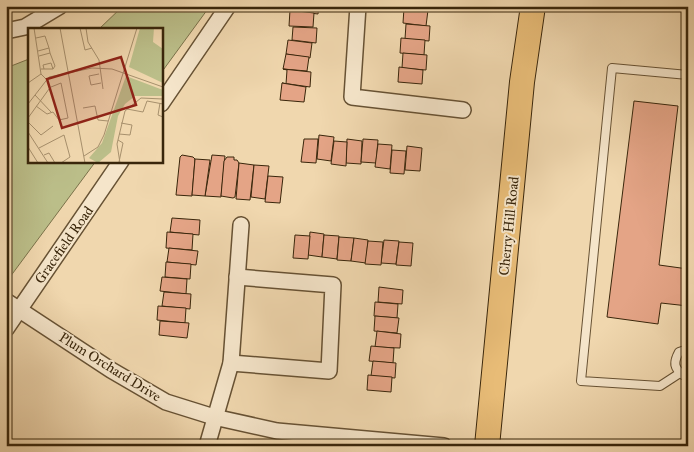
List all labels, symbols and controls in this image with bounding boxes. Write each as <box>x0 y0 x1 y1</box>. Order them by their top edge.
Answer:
inset map <box>28 28 162 162</box>
street label: Cherry Hill Road <box>495 176 523 276</box>
street label: Gracefield Road <box>31 203 97 287</box>
street label: Plum Orchard Drive <box>56 329 164 405</box>

